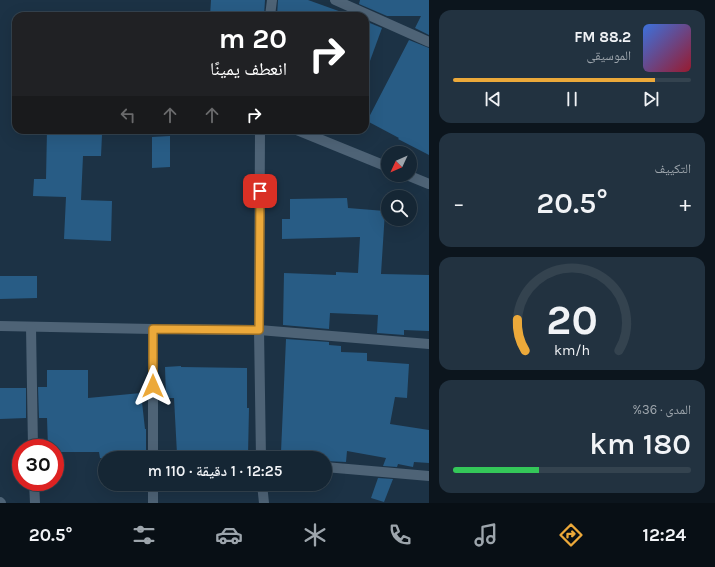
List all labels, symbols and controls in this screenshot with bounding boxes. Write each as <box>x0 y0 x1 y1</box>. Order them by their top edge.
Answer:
text: 20 m <box>219 22 287 55</box>
icon: right <box>301 28 353 80</box>
text: 88.2 FM <box>574 28 631 46</box>
text: الموسيقى <box>587 48 631 63</box>
text: انعطف يمينًا <box>210 58 287 80</box>
icon: previous <box>482 88 504 110</box>
icon: pause <box>561 88 583 110</box>
icon: next <box>640 88 662 110</box>
icon: left <box>117 104 139 126</box>
icon: ahead <box>159 104 181 126</box>
icon: ahead <box>201 104 223 126</box>
icon: right <box>243 104 265 126</box>
north arrow <box>381 146 417 182</box>
map controls <box>381 146 417 226</box>
text: التكييف <box>655 161 691 176</box>
pin <box>243 174 277 208</box>
icon: arrive <box>249 180 271 202</box>
text: 20.5° <box>536 185 608 221</box>
button: search <box>381 190 417 226</box>
text: − <box>453 191 465 217</box>
text: + <box>679 191 691 217</box>
text: 20 <box>546 296 598 344</box>
text: km/h <box>554 342 590 359</box>
position arrow <box>132 365 174 407</box>
text: المدى · 36% <box>633 402 691 417</box>
text: 180 km <box>589 426 691 462</box>
speed limit sign: 30 <box>12 439 64 491</box>
text: 12:25 · 1 دقيقة · 110 m <box>148 462 282 480</box>
icon: filters <box>130 521 158 549</box>
icon: car <box>215 521 243 549</box>
icon: climate <box>301 521 329 549</box>
icon: phone <box>386 521 414 549</box>
icon: music <box>472 521 500 549</box>
icon: directions <box>557 521 585 549</box>
text: 20.5° <box>29 524 72 546</box>
text: 12:24 <box>643 524 686 546</box>

